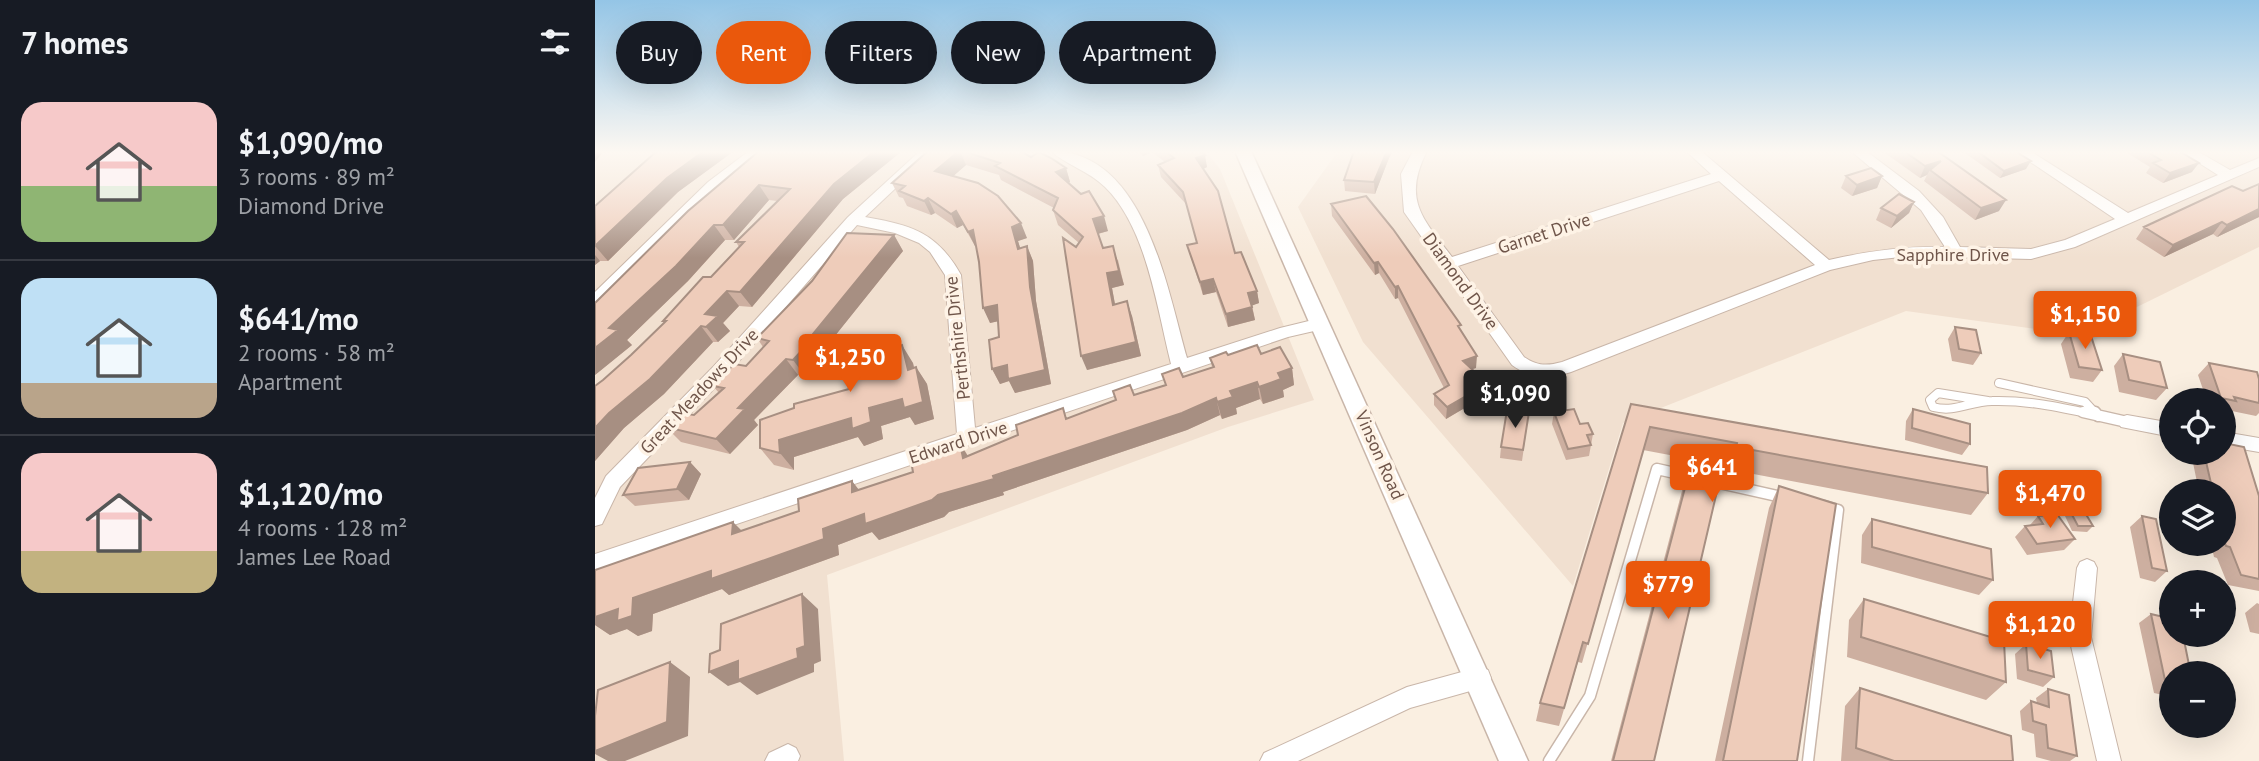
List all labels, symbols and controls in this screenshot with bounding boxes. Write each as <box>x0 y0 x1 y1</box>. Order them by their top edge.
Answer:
chip: Buy <box>616 21 702 84</box>
chip: Rent <box>716 21 811 84</box>
chip: Filters <box>825 21 937 84</box>
chip: New <box>951 21 1045 84</box>
chip: Apartment <box>1059 21 1216 84</box>
text: 7 homes <box>21 23 129 62</box>
icon: filters <box>536 23 574 61</box>
text: $1,090/mo <box>238 123 383 162</box>
icon: home <box>77 130 161 214</box>
text: 3 rooms · 89 m² <box>238 162 395 191</box>
text: Diamond Drive <box>238 191 384 220</box>
street label: Garnet Drive <box>1495 207 1593 259</box>
street label: Diamond Drive <box>1418 228 1504 334</box>
street label: Sapphire Drive <box>1896 243 2010 266</box>
street label: Perthshire Drive <box>939 275 975 401</box>
pin: $1,150 <box>2028 292 2142 351</box>
text: $641/mo <box>238 299 359 338</box>
text: $1,150 <box>2049 299 2121 328</box>
icon: home <box>77 306 161 390</box>
street label: Great Meadows Drive <box>635 323 763 459</box>
pin: $1,250 <box>793 334 907 394</box>
text: 2 rooms · 58 m² <box>238 338 395 367</box>
text: $1,250 <box>814 342 886 371</box>
text: Apartment <box>238 367 342 396</box>
pin: $1,090 <box>1458 370 1572 430</box>
text: $1,090 <box>1479 378 1551 407</box>
map controls <box>2159 388 2236 738</box>
button: locate <box>2159 388 2236 465</box>
street label: Vinson Road <box>1350 406 1410 503</box>
street label: Edward Drive <box>906 415 1010 469</box>
pin: $641 <box>1671 444 1753 504</box>
text: $641 <box>1686 452 1738 481</box>
pin: $1,470 <box>1993 470 2107 530</box>
text: $1,120/mo <box>238 474 383 513</box>
text: $1,470 <box>2014 478 2086 507</box>
button: layers <box>2159 479 2236 556</box>
icon: home <box>77 481 161 565</box>
text: 4 rooms · 128 m² <box>238 513 407 542</box>
text: James Lee Road <box>238 542 391 571</box>
pin: $779 <box>1627 562 1709 621</box>
text: $779 <box>1642 569 1694 598</box>
button: + <box>2159 570 2236 647</box>
pin: $1,120 <box>1983 602 2097 661</box>
text: $1,120 <box>2004 609 2076 638</box>
button: − <box>2159 661 2236 738</box>

